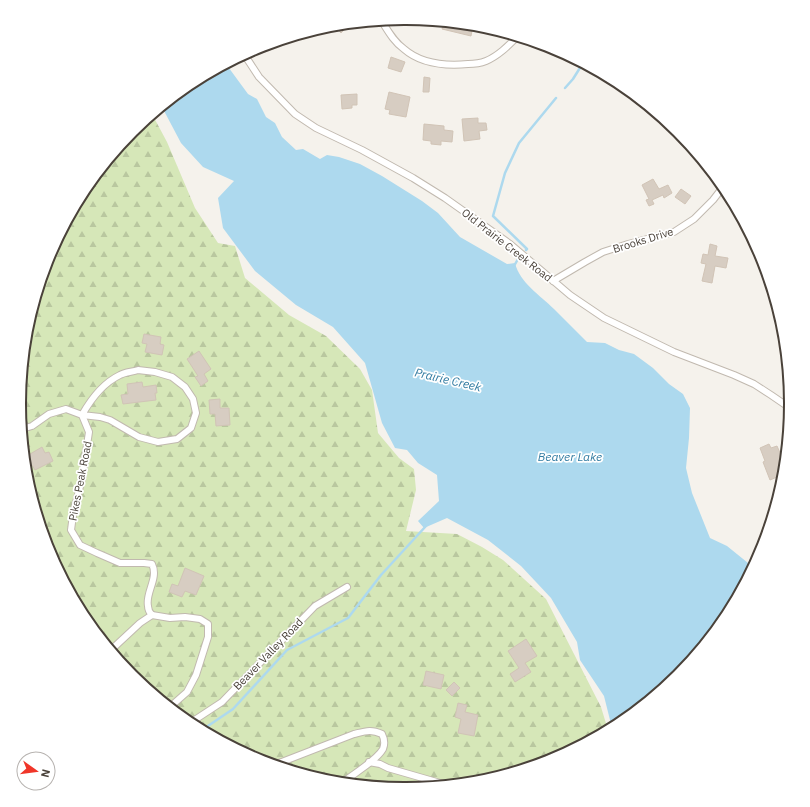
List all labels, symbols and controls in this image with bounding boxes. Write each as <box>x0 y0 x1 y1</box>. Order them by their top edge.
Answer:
street label: Old Prairie Creek Road <box>459 205 555 285</box>
street label: Brooks Drive <box>611 224 675 256</box>
water label: Prairie Creek <box>413 365 484 395</box>
street label: Pikes Peak Road <box>65 440 95 522</box>
water label: Beaver Lake <box>538 449 602 464</box>
street label: Beaver Valley Road <box>230 615 306 693</box>
north arrow <box>16 751 56 791</box>
text: N <box>38 768 53 779</box>

